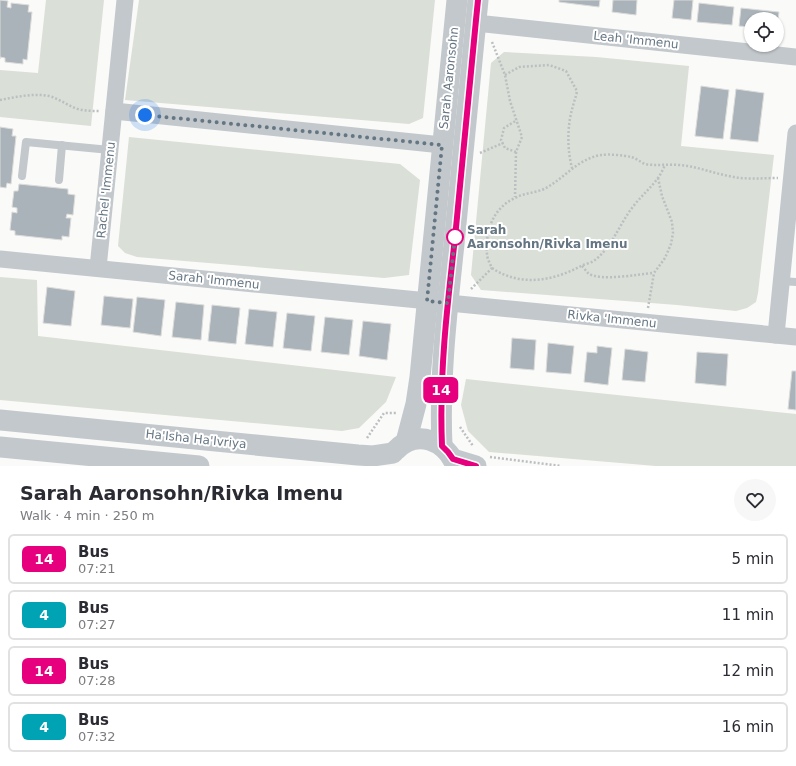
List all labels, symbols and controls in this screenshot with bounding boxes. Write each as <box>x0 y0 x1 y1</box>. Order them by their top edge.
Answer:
map controls <box>744 12 784 52</box>
button: locate <box>744 12 784 52</box>
street label: Sarah Aaronsohn <box>437 26 461 130</box>
street label: Leah 'Immenu <box>593 29 679 51</box>
your location <box>135 105 155 125</box>
street label: Rachel 'Immenu <box>94 141 118 239</box>
place label: Sarah Aaronsohn/Rivka Imenu <box>467 223 628 251</box>
marker: Sarah Aaronsohn/Rivka Imenu <box>446 228 464 246</box>
street label: Sarah 'Immenu <box>168 268 260 292</box>
street label: Rivka 'Immenu <box>567 307 657 331</box>
line badge: 14 <box>423 377 459 403</box>
text: 14 <box>431 382 451 398</box>
street label: Ha'Isha Ha'Ivriya <box>145 427 247 451</box>
button: heart <box>734 479 776 521</box>
text: Sarah Aaronsohn/Rivka Imenu <box>20 482 343 504</box>
text: Walk · 4 min · 250 m <box>20 508 154 523</box>
text: Bus <box>78 543 109 561</box>
text: 5 min <box>731 550 774 568</box>
text: 14 <box>34 551 54 567</box>
text: 07:21 <box>78 561 115 576</box>
text: Bus <box>78 599 109 617</box>
text: 11 min <box>722 606 774 624</box>
text: 4 <box>39 607 49 623</box>
text: 07:27 <box>78 617 115 632</box>
text: Bus <box>78 655 109 673</box>
text: 12 min <box>722 662 774 680</box>
text: 14 <box>34 663 54 679</box>
text: 07:28 <box>78 673 115 688</box>
text: Bus <box>78 711 109 729</box>
text: 16 min <box>722 718 774 736</box>
text: 4 <box>39 719 49 735</box>
text: 07:32 <box>78 729 115 744</box>

